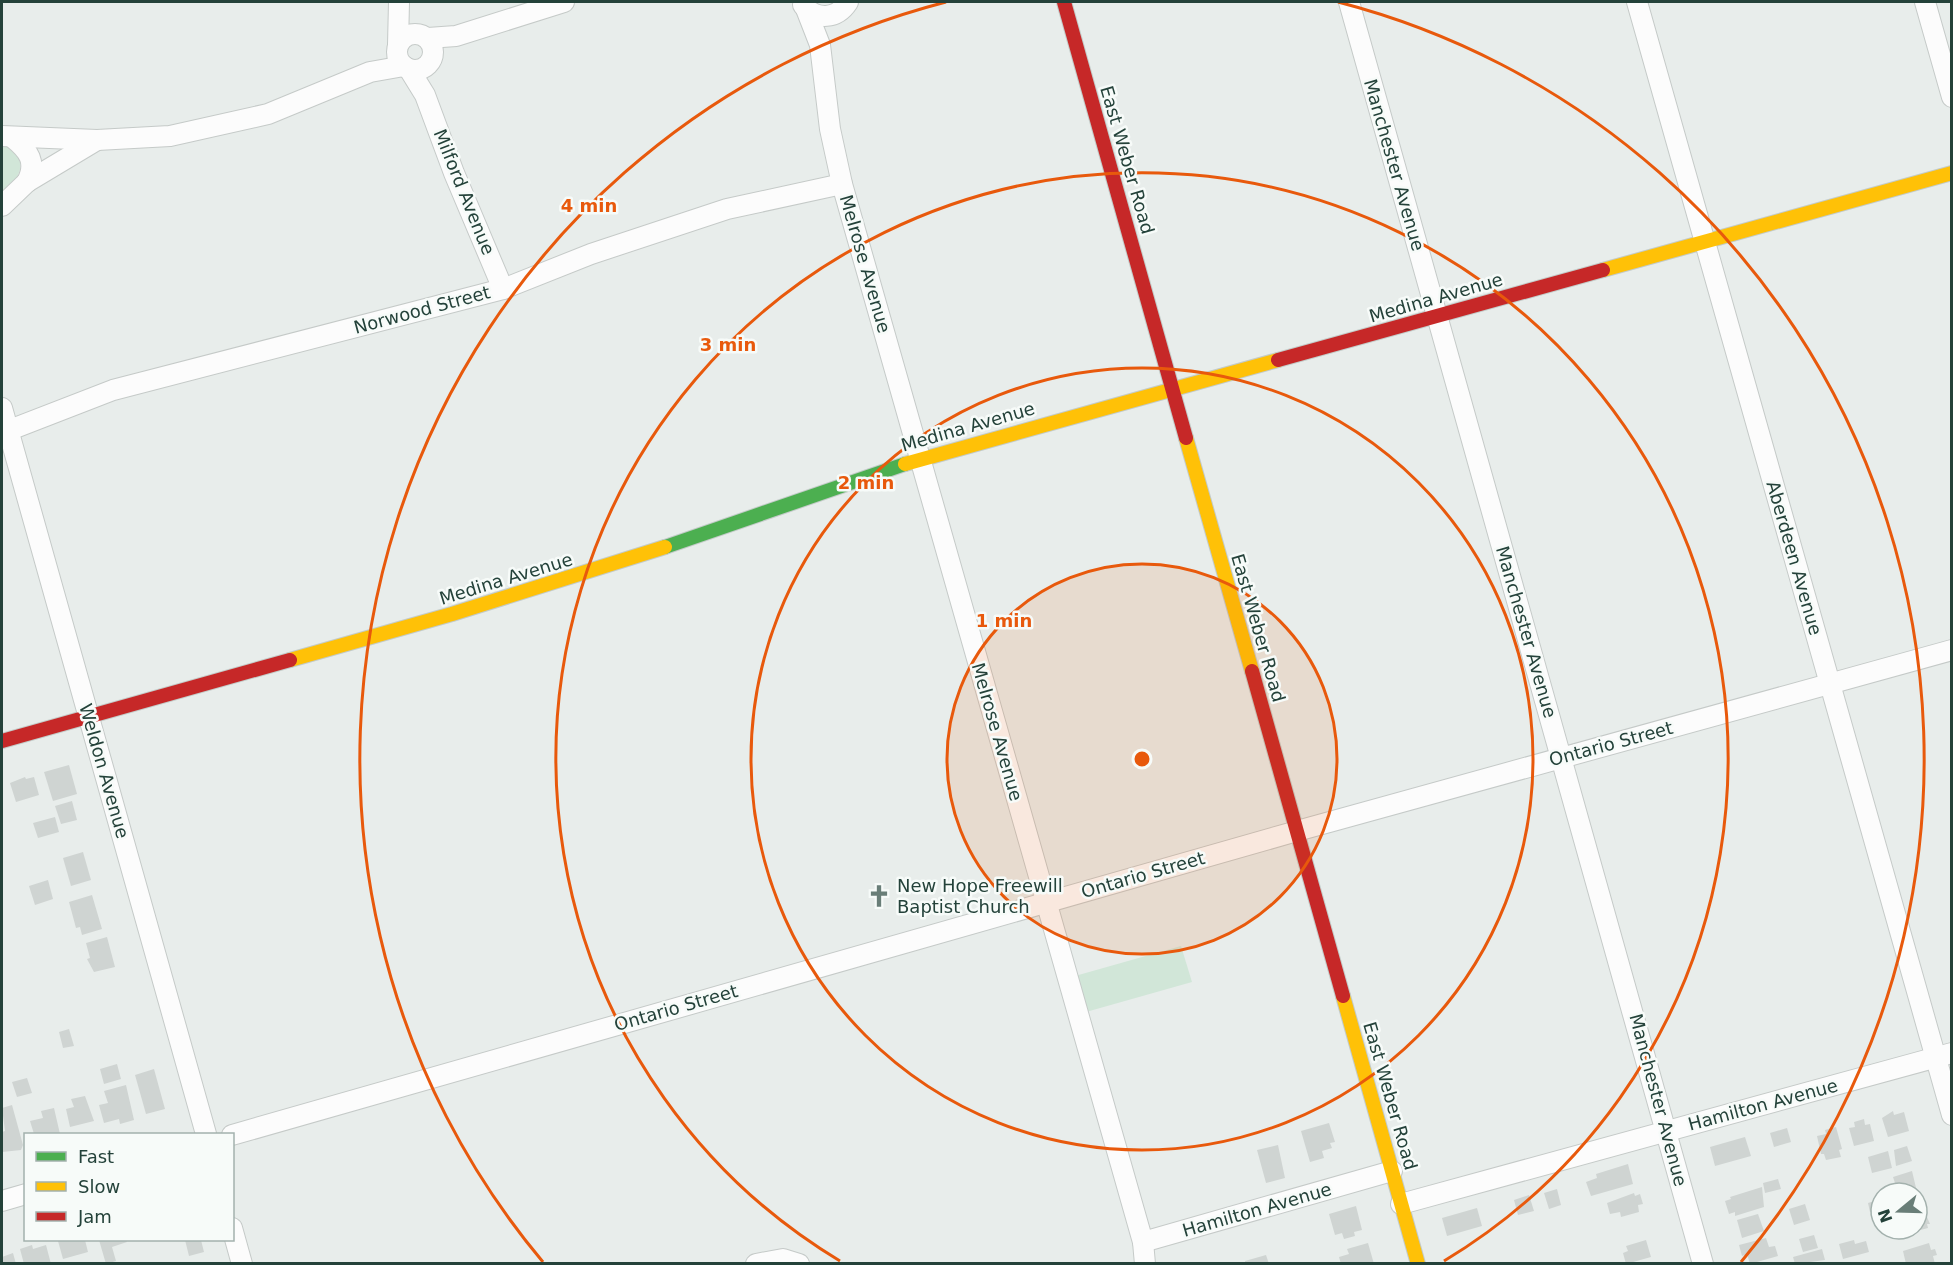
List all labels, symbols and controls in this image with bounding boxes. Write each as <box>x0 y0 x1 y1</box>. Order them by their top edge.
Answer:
street label: Manchester Avenue <box>1360 76 1429 253</box>
street label: East Weber Road <box>1096 83 1159 236</box>
street label: Milford Avenue <box>430 126 499 258</box>
street label: Melrose Avenue <box>836 192 895 335</box>
text: 4 min <box>561 195 617 216</box>
street label: Medina Avenue <box>1367 268 1505 327</box>
street label: Norwood Street <box>351 281 492 338</box>
text: 3 min <box>700 334 756 355</box>
street label: Medina Avenue <box>899 397 1037 456</box>
text: 2 min <box>838 472 894 493</box>
street label: Aberdeen Avenue <box>1762 478 1827 637</box>
street label: Manchester Avenue <box>1492 543 1561 720</box>
street label: Medina Avenue <box>437 548 575 609</box>
street label: East Weber Road <box>1227 551 1290 704</box>
text: 1 min <box>976 610 1032 631</box>
street label: Melrose Avenue <box>968 660 1027 803</box>
street label: Weldon Avenue <box>75 701 134 841</box>
street label: Ontario Street <box>1547 717 1675 770</box>
centre of rings <box>1132 749 1152 769</box>
street label: Ontario Street <box>1079 847 1207 902</box>
place label: New Hope Freewill Baptist Church <box>897 875 1063 917</box>
church icon: New Hope Freewill Baptist Church <box>866 883 892 909</box>
street label: Ontario Street <box>612 980 740 1035</box>
street label: Manchester Avenue <box>1625 1011 1692 1188</box>
street label: East Weber Road <box>1359 1019 1422 1172</box>
street label: Hamilton Avenue <box>1686 1074 1840 1135</box>
legend <box>24 1133 234 1241</box>
text: Fast <box>78 1146 114 1167</box>
text: Slow <box>78 1176 120 1197</box>
street label: Hamilton Avenue <box>1180 1178 1334 1241</box>
north arrow <box>1869 1181 1929 1241</box>
text: Jam <box>77 1206 112 1227</box>
text: N <box>1874 1206 1896 1225</box>

